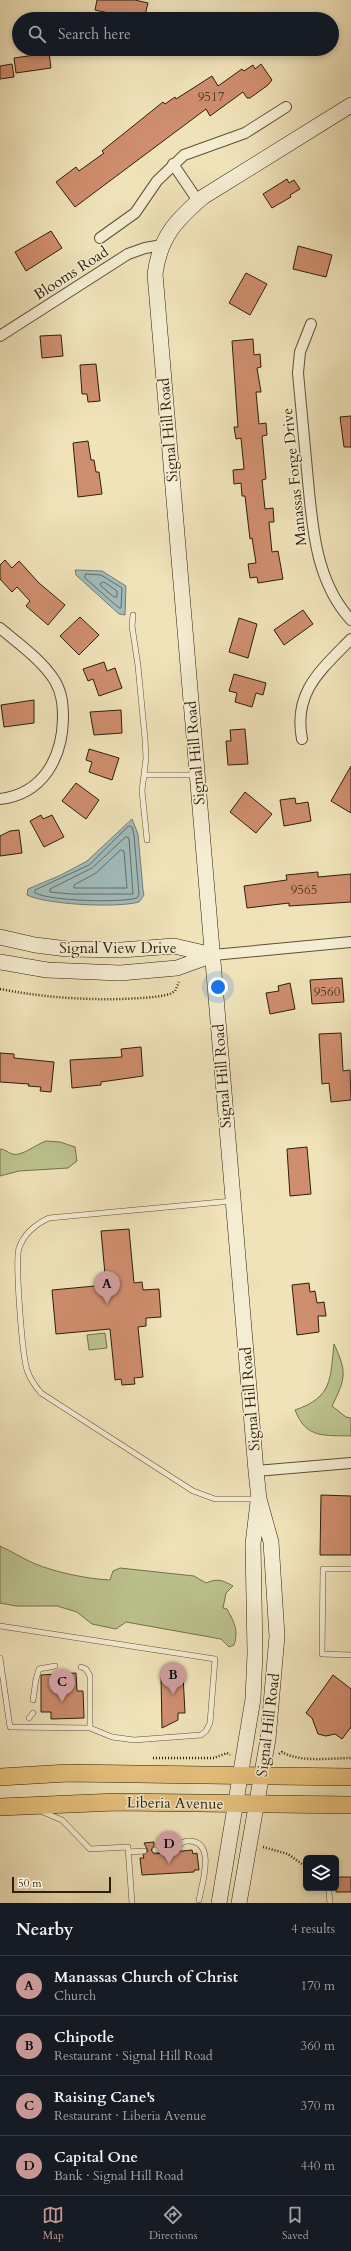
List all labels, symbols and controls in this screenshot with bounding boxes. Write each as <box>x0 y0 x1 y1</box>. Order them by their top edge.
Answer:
search box <box>12 12 339 56</box>
icon: search <box>26 23 48 45</box>
text: Search here <box>58 24 131 44</box>
house number: 9517 <box>198 88 225 106</box>
street label: Blooms Road <box>30 241 112 305</box>
street label: Signal Hill Road <box>153 377 183 483</box>
street label: Manassas Forge Drive <box>277 407 311 547</box>
street label: Signal Hill Road <box>180 700 210 806</box>
house number: 9565 <box>291 881 317 899</box>
street label: Signal View Drive <box>59 938 177 958</box>
your location <box>208 977 228 997</box>
house number: 9560 <box>314 983 341 1001</box>
street label: Signal Hill Road <box>208 1023 236 1129</box>
pin: A <box>94 1271 120 1304</box>
street label: Signal Hill Road <box>235 1346 265 1452</box>
pin: B <box>160 1662 186 1695</box>
pin: C <box>49 1669 75 1702</box>
street label: Signal Hill Road <box>252 1672 284 1778</box>
street label: Liberia Avenue <box>126 1792 224 1814</box>
pin: D <box>156 1831 182 1864</box>
map controls <box>303 1855 339 1891</box>
button: layers <box>303 1855 339 1891</box>
scale bar <box>12 1875 111 1894</box>
text: 50 m <box>18 1876 42 1891</box>
text: Nearby <box>16 1918 73 1941</box>
text: 4 results <box>291 1920 335 1938</box>
text: Manassas Church of Christ <box>54 1967 238 1987</box>
text: A <box>24 1977 34 1995</box>
text: 170 m <box>301 1977 335 1995</box>
text: Church <box>54 1987 96 2005</box>
text: Chipotle <box>54 2027 114 2047</box>
text: B <box>24 2037 34 2055</box>
text: 360 m <box>301 2037 335 2055</box>
text: Restaurant · Signal Hill Road <box>54 2047 213 2065</box>
text: Raising Cane's <box>54 2087 155 2107</box>
text: C <box>24 2097 34 2115</box>
text: 370 m <box>301 2097 335 2115</box>
text: Restaurant · Liberia Avenue <box>54 2107 206 2125</box>
text: Capital One <box>54 2147 138 2167</box>
text: D <box>23 2157 35 2175</box>
text: 440 m <box>301 2157 335 2175</box>
text: Bank · Signal Hill Road <box>54 2167 184 2185</box>
tab: Map <box>42 2204 64 2243</box>
tab: Directions <box>149 2204 197 2243</box>
tab: Saved <box>282 2204 309 2243</box>

